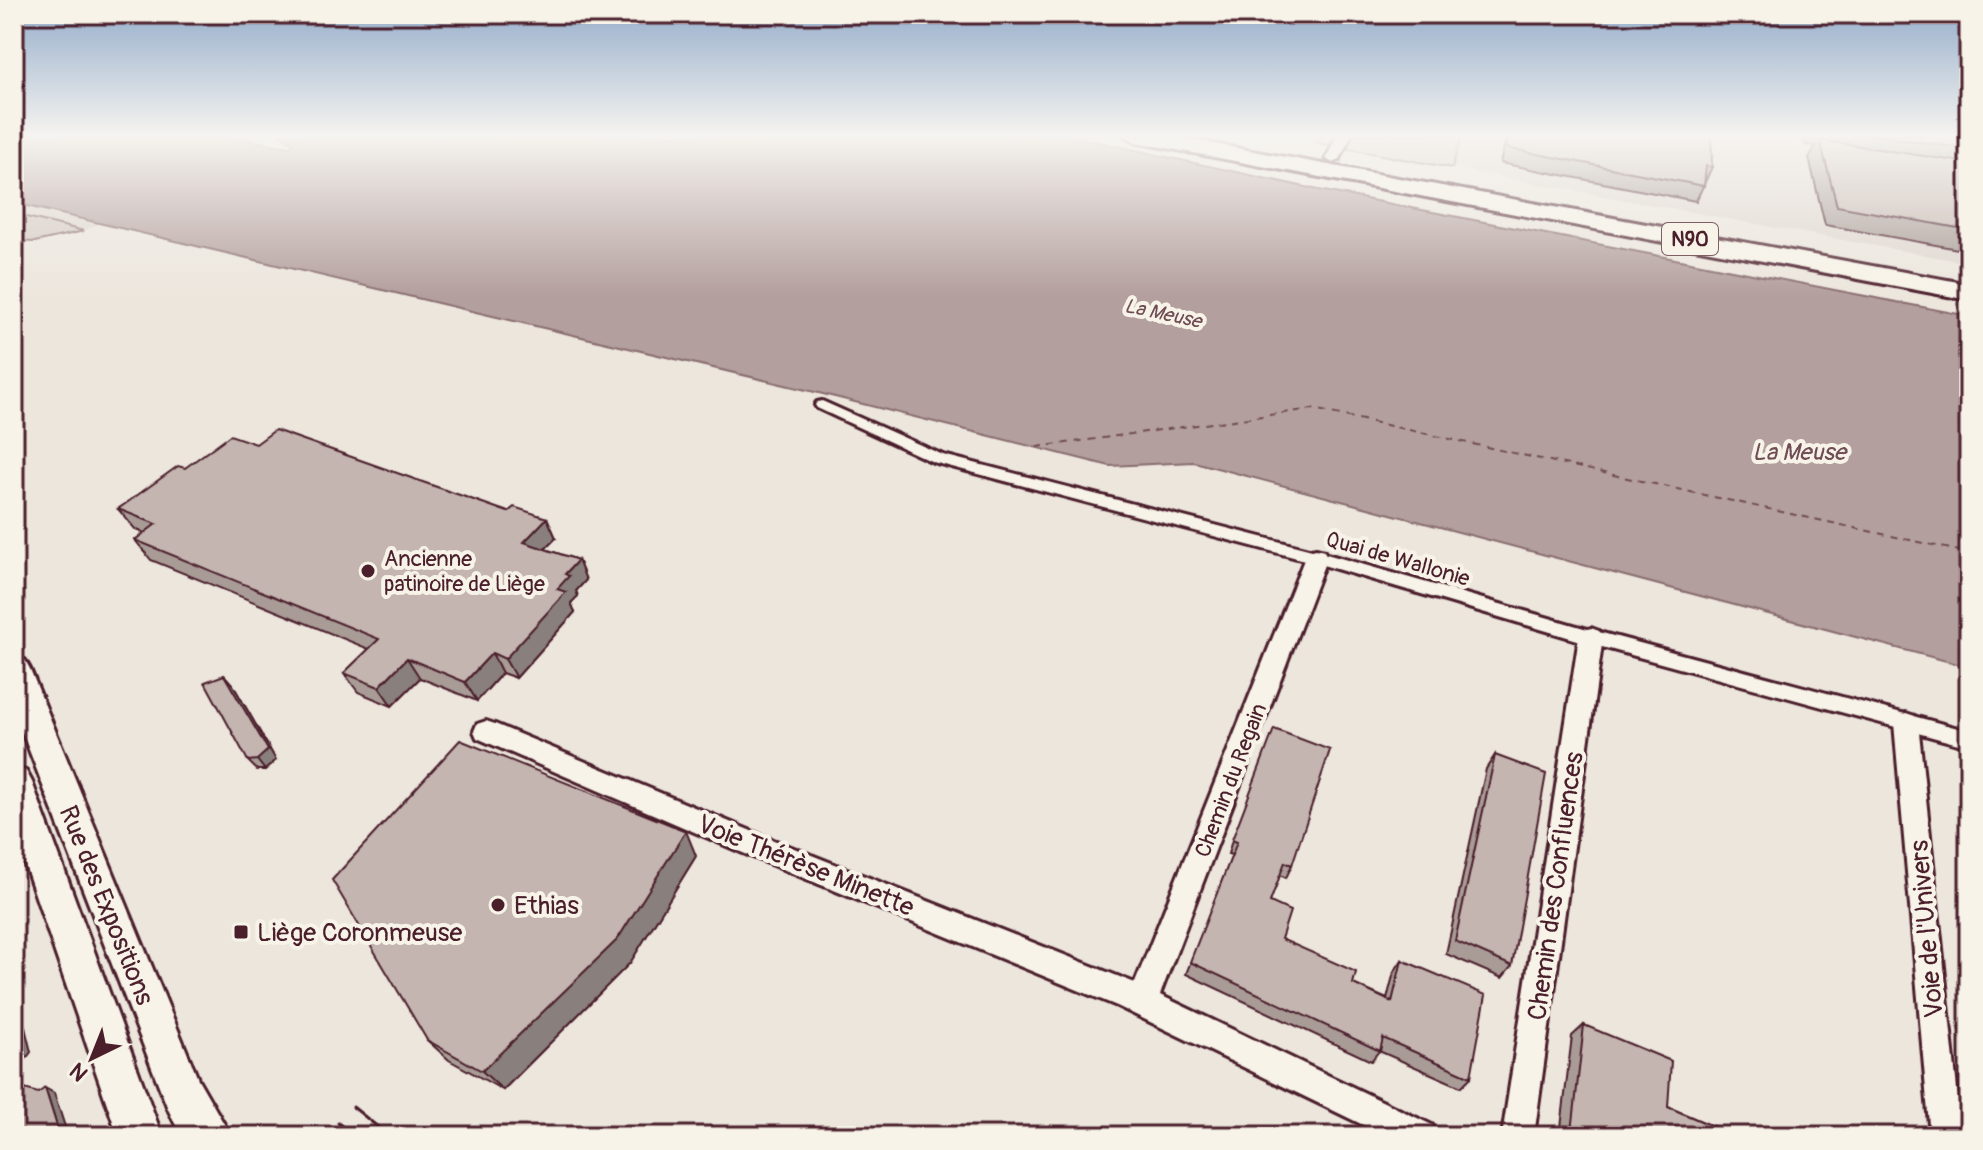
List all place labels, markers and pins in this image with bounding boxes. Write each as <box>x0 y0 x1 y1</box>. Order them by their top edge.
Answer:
place label: Ancienne patinoire de Liège <box>384 545 545 598</box>
marker: Ancienne patinoire de Liège <box>359 562 377 580</box>
place label: Ethias <box>514 890 579 922</box>
marker: Ethias <box>489 896 507 914</box>
place label: Liège Coronmeuse <box>257 917 462 949</box>
marker: Liège Coronmeuse <box>232 923 250 941</box>

